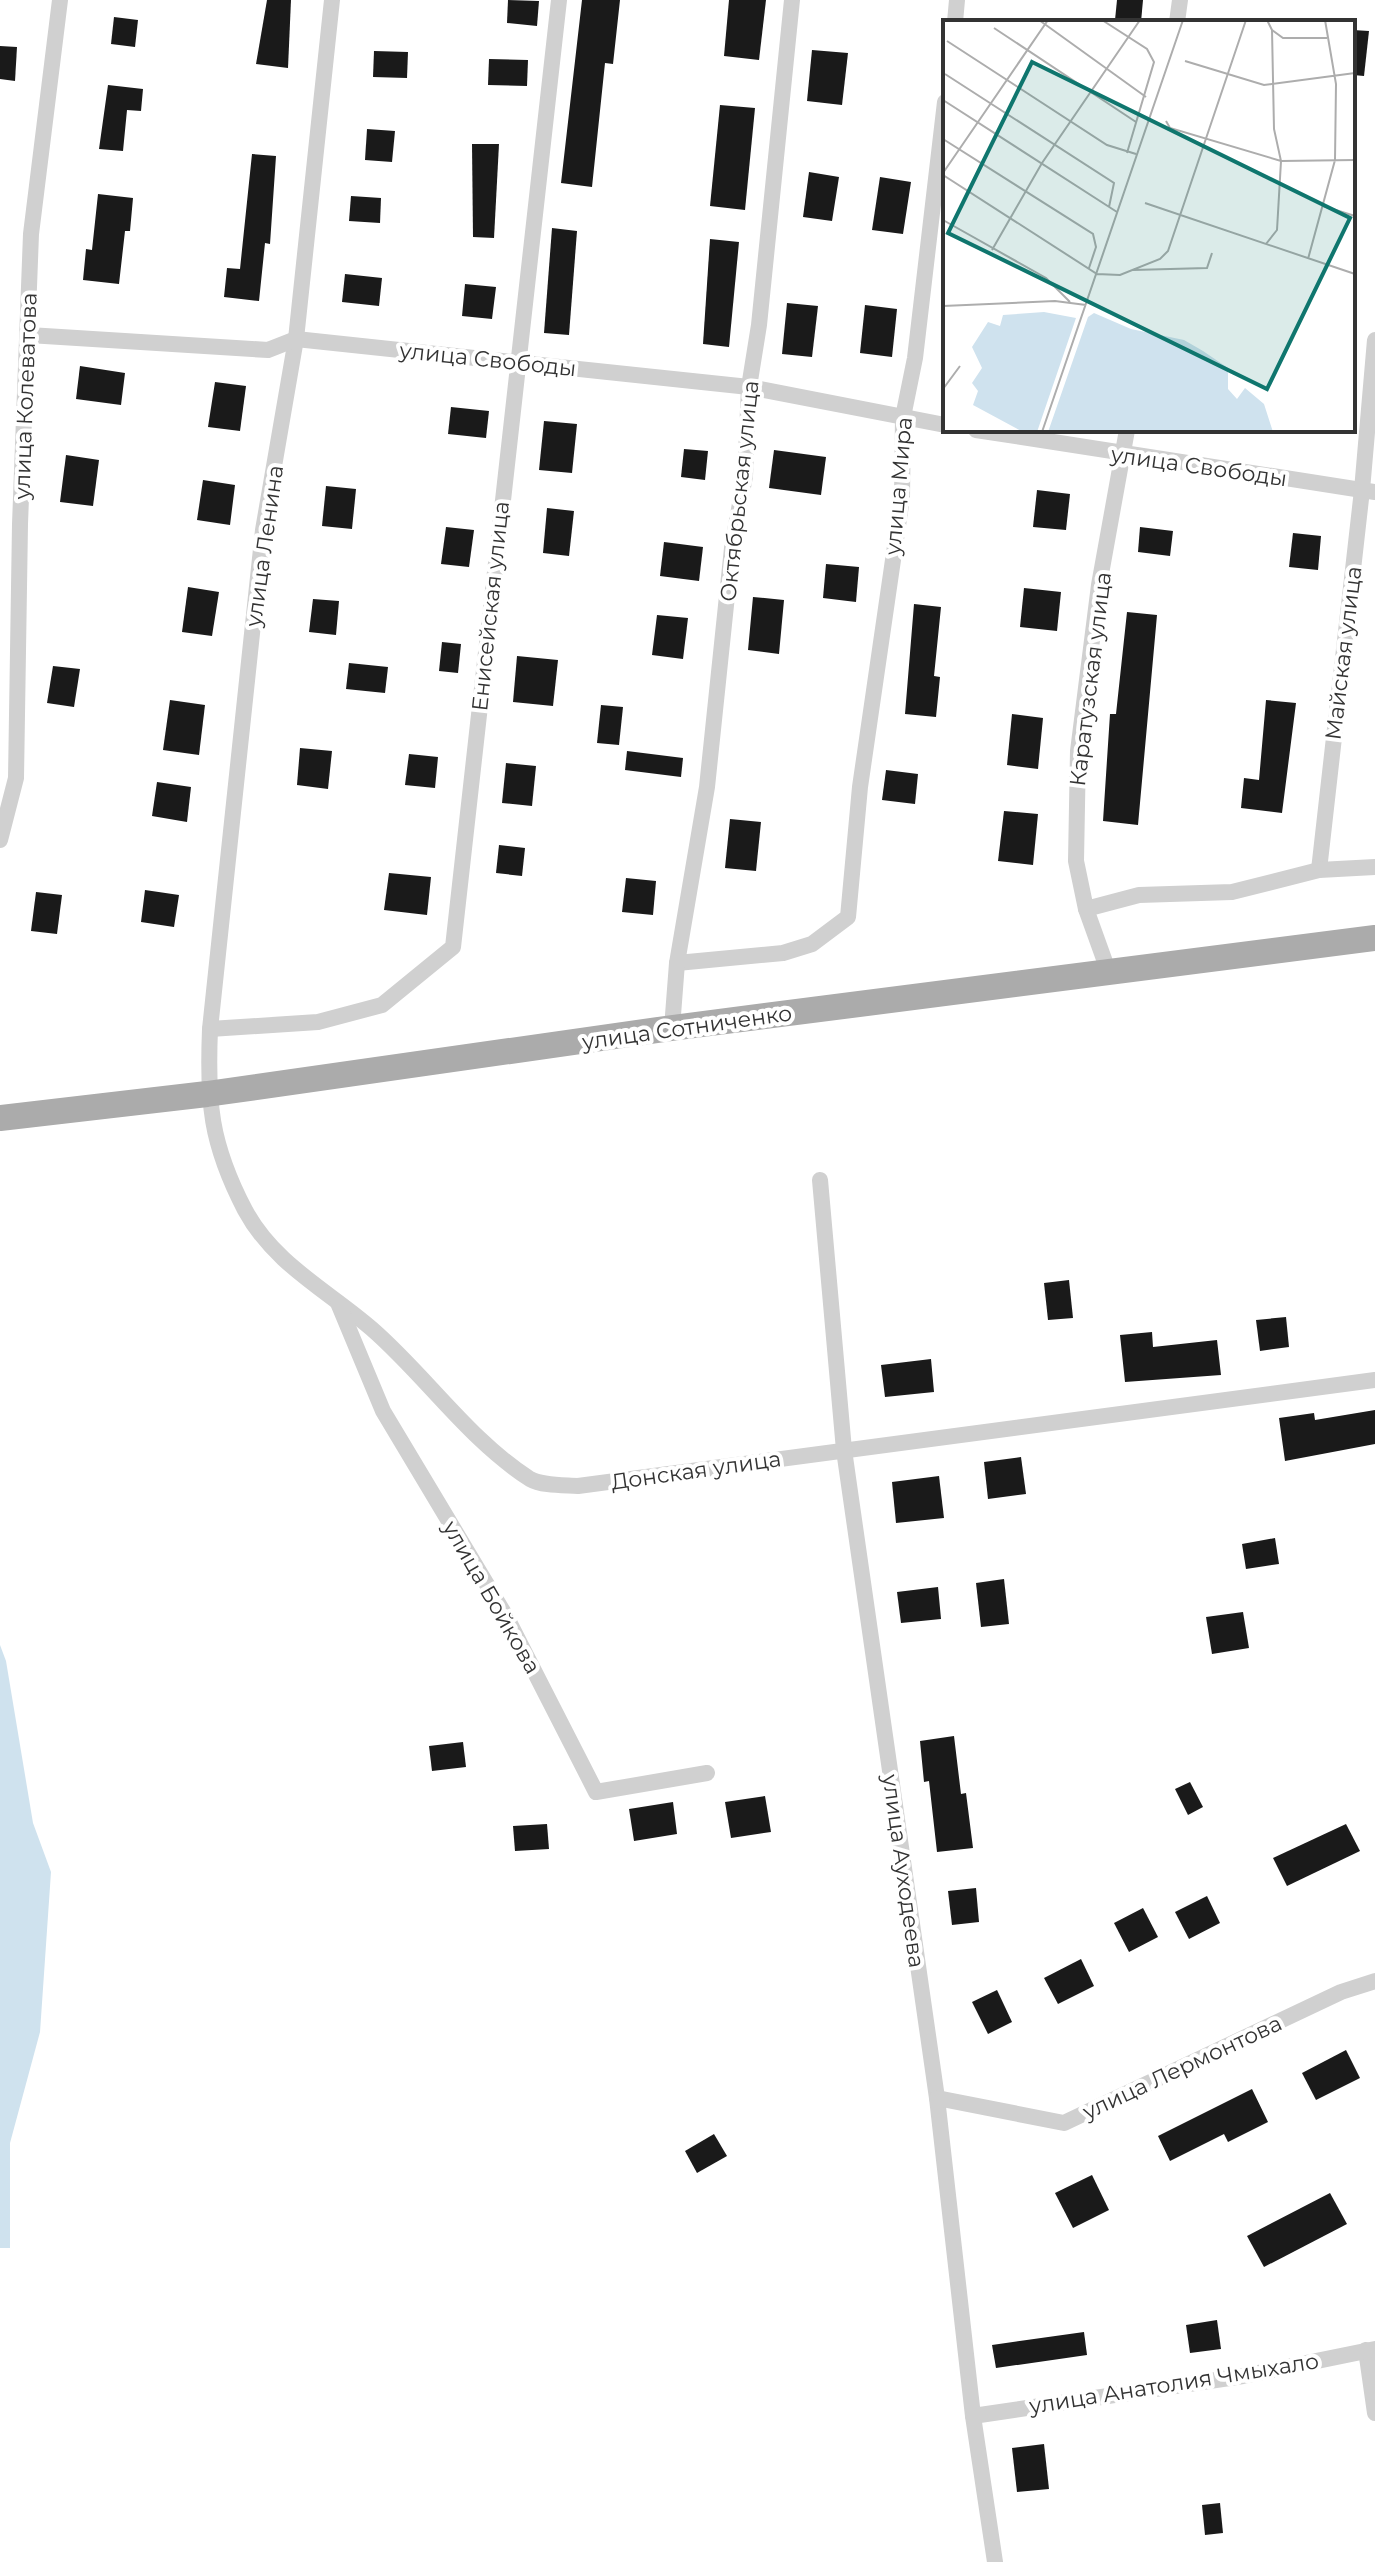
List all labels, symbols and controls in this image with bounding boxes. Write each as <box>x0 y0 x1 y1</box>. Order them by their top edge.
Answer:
inset map <box>943 20 1355 432</box>
street label: улица Колеватова <box>8 292 43 501</box>
street label: улица Свободы <box>397 337 578 382</box>
street label: Октябрьская улица <box>714 379 765 603</box>
street label: улица Мира <box>879 416 918 557</box>
street label: улица Свободы <box>1108 441 1289 492</box>
street label: улица Ленина <box>240 463 289 630</box>
street label: Енисейская улица <box>466 500 515 712</box>
street label: Майская улица <box>1319 565 1368 741</box>
street label: Каратузская улица <box>1064 570 1117 788</box>
street label: улица Сотниченко <box>579 999 794 1056</box>
street label: Донская улица <box>609 1445 783 1496</box>
street label: улица Бойкова <box>436 1515 546 1679</box>
street label: улица Ауходеева <box>876 1772 930 1969</box>
street label: улица Лермонтова <box>1077 2009 1286 2126</box>
street label: улица Анатолия Чмыхало <box>1026 2347 1321 2420</box>

